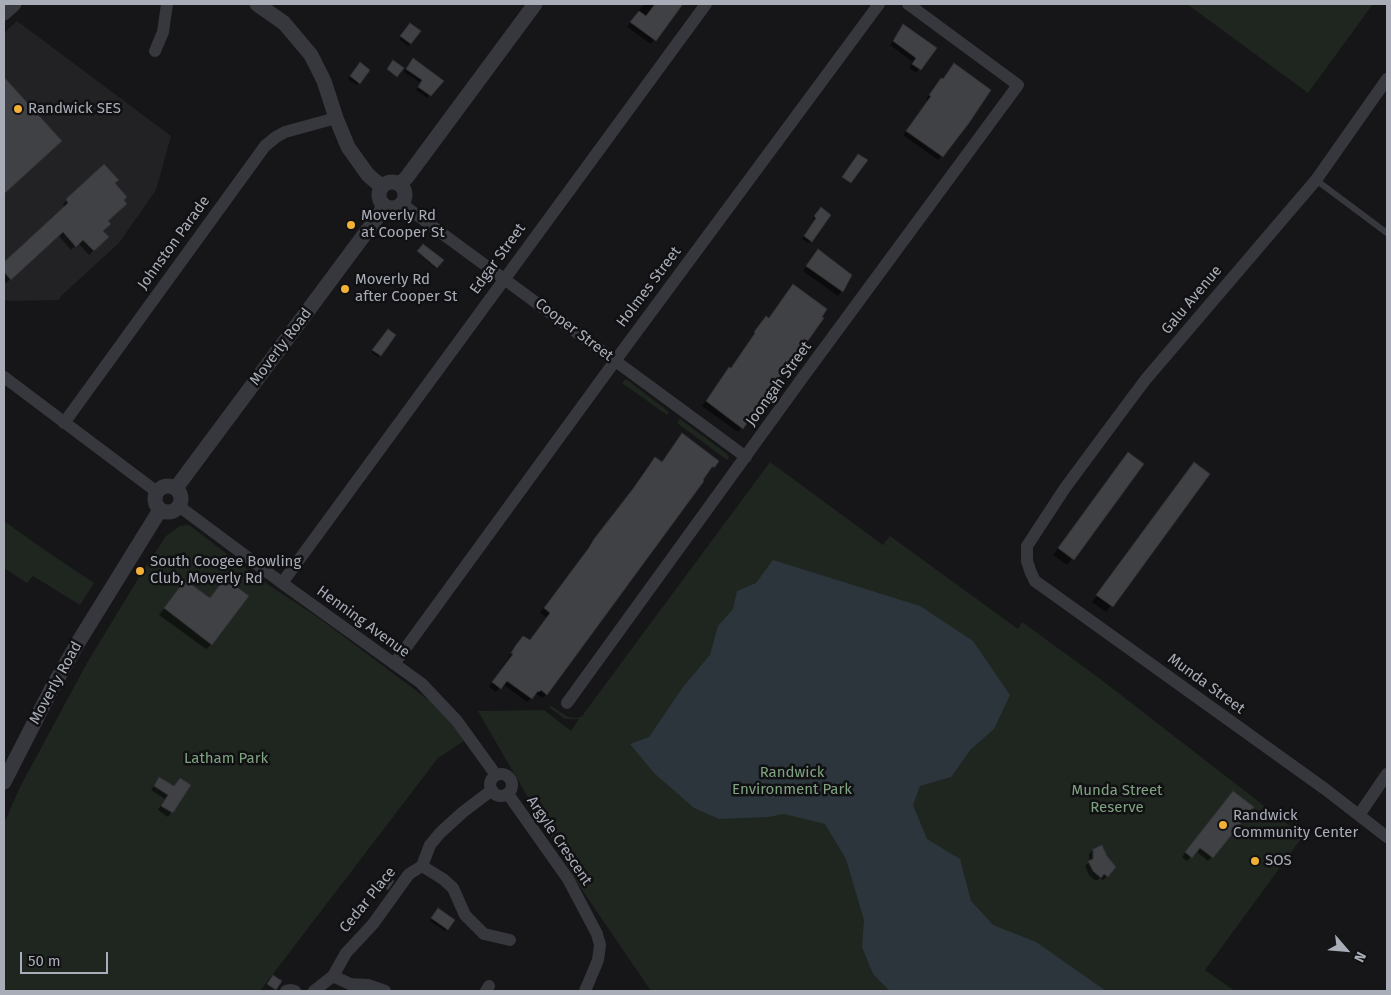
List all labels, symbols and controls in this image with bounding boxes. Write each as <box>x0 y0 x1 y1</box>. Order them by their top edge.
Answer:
place label: Randwick SES <box>28 100 121 118</box>
marker: Randwick SES <box>12 103 24 115</box>
street label: Johnston Parade <box>134 193 214 293</box>
place label: Moverly Rd at Cooper St <box>361 207 445 242</box>
marker: Moverly Rd at Cooper St <box>345 219 357 231</box>
street label: Edgar Street <box>466 220 530 298</box>
street label: Holmes Street <box>613 243 685 331</box>
street label: Galu Avenue <box>1158 262 1226 338</box>
place label: Moverly Rd after Cooper St <box>355 271 457 306</box>
marker: Moverly Rd after Cooper St <box>339 283 351 295</box>
street label: Cooper Street <box>531 295 617 365</box>
street label: Moverly Road <box>246 305 316 389</box>
street label: Joongah Street <box>742 338 816 430</box>
place label: South Coogee Bowling Club, Moverly Rd <box>150 553 301 588</box>
marker: South Coogee Bowling Club, Moverly Rd <box>134 565 146 577</box>
street label: Henning Avenue <box>313 582 413 662</box>
street label: Moverly Road <box>26 638 86 728</box>
street label: Munda Street <box>1164 650 1248 718</box>
park label: Latham Park <box>184 750 268 768</box>
park label: Randwick Environment Park <box>732 764 852 799</box>
park label: Munda Street Reserve <box>1072 782 1162 817</box>
street label: Argyle Crescent <box>523 793 595 889</box>
place label: Randwick Community Center <box>1233 807 1358 842</box>
marker: Randwick Community Center <box>1217 819 1229 831</box>
place label: SOS <box>1265 852 1292 870</box>
marker: SOS <box>1249 855 1261 867</box>
street label: Cedar Place <box>336 864 400 936</box>
north arrow <box>1321 925 1371 975</box>
scale bar <box>22 942 110 974</box>
text: N <box>1350 949 1369 965</box>
text: 50 m <box>28 952 61 970</box>

